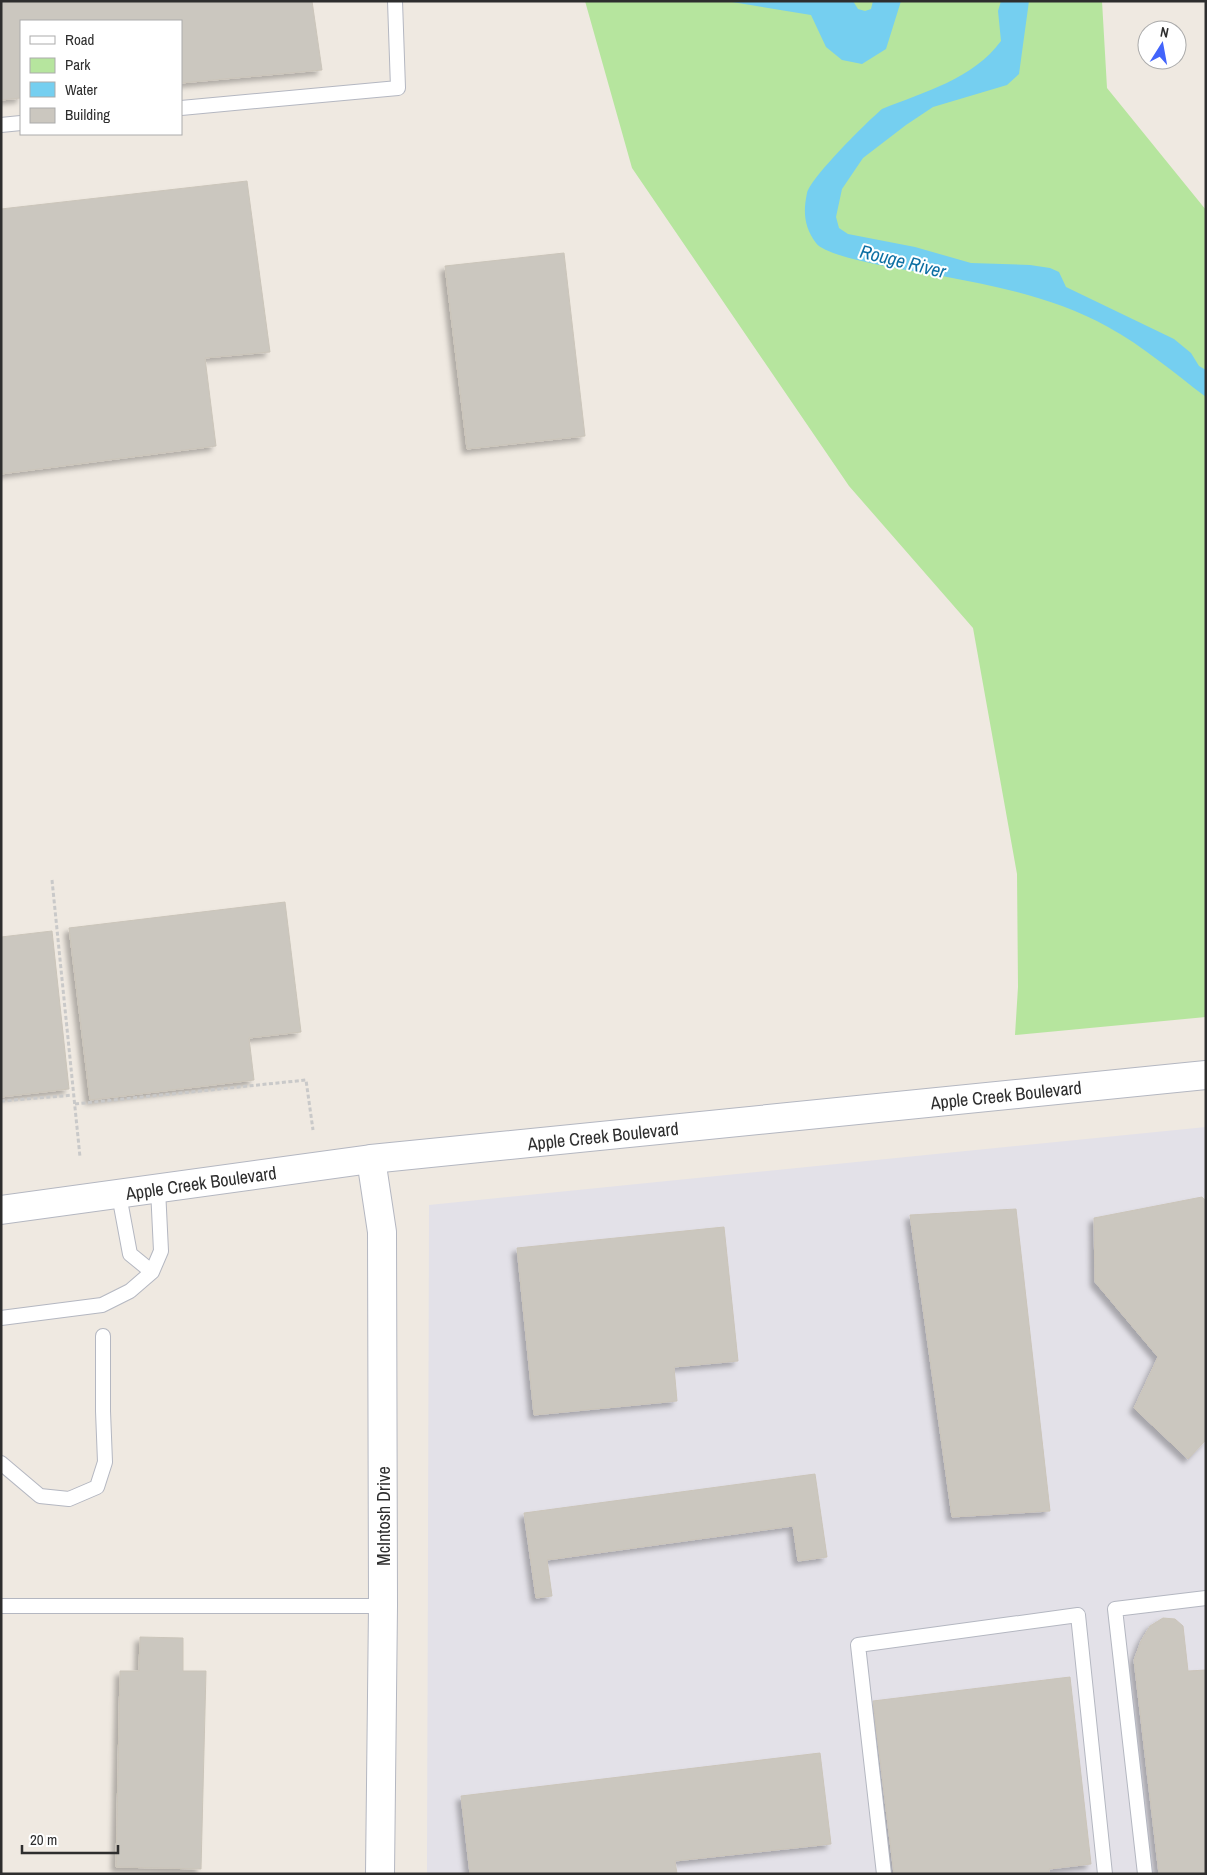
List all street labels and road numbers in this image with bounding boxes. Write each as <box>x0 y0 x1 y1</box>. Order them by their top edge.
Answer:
street label: Apple Creek Boulevard <box>928 1075 1083 1115</box>
street label: Apple Creek Boulevard <box>525 1116 680 1156</box>
street label: Apple Creek Boulevard <box>123 1160 278 1206</box>
street label: McIntosh Drive <box>371 1466 396 1566</box>

